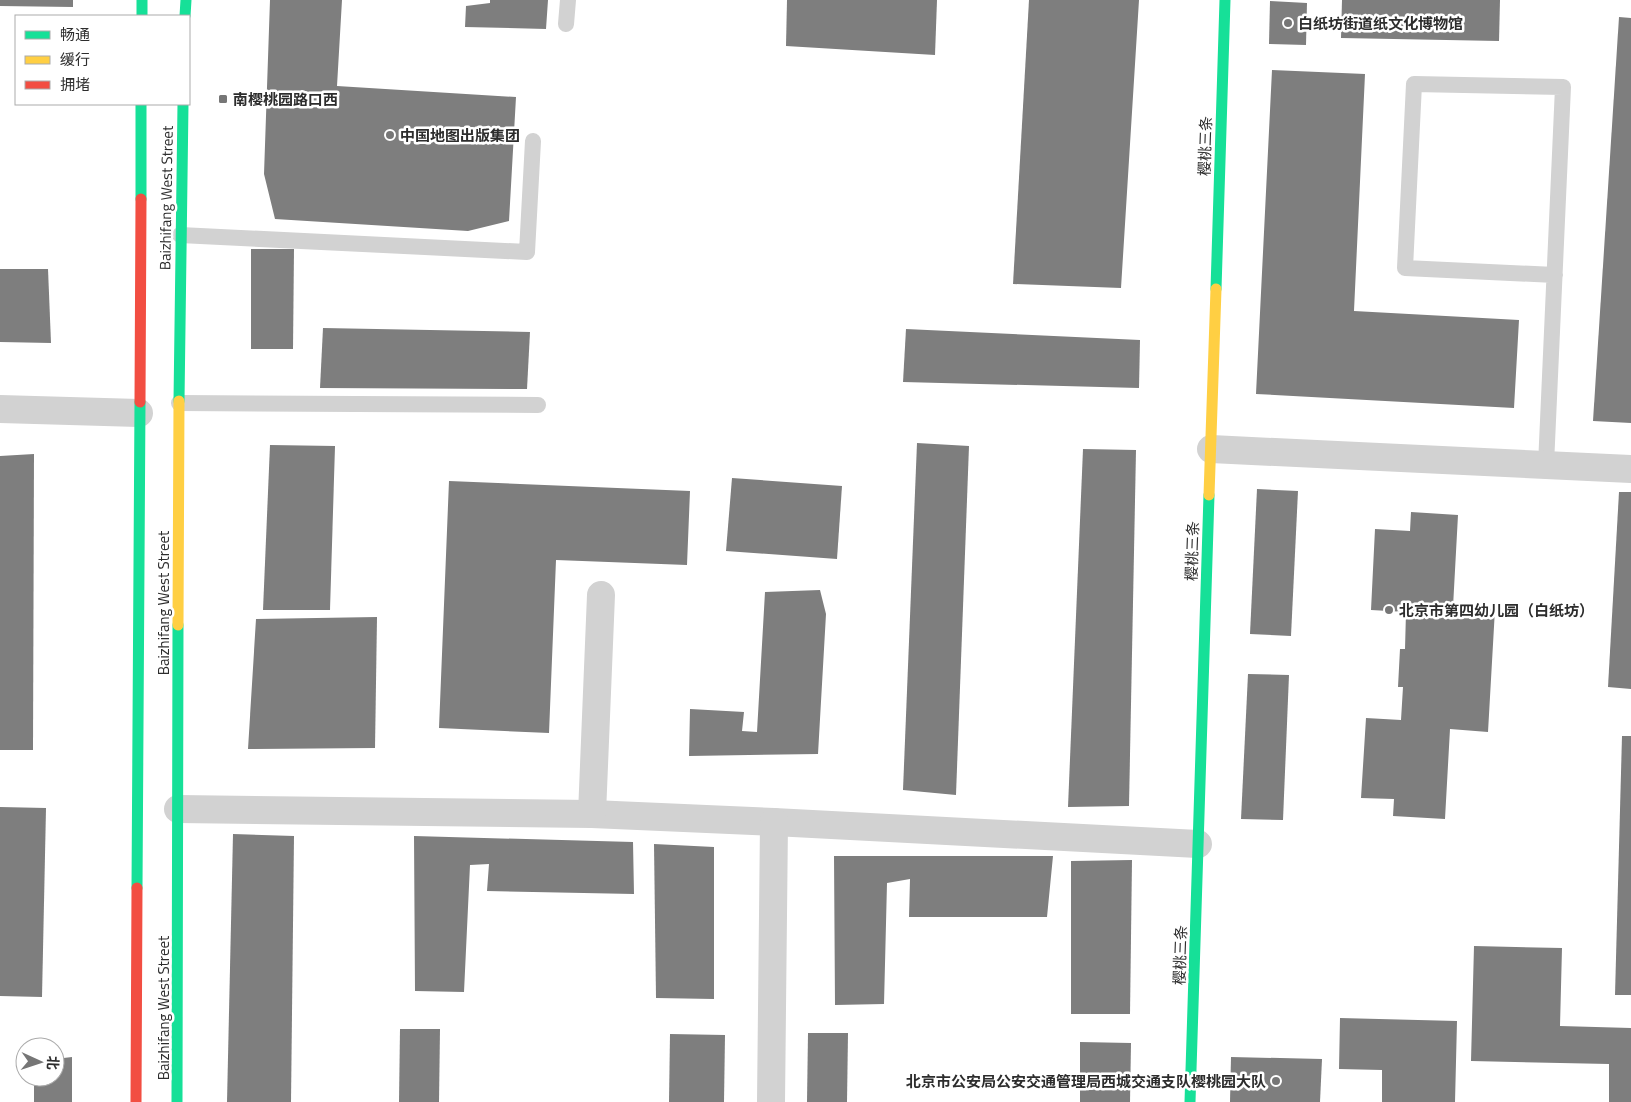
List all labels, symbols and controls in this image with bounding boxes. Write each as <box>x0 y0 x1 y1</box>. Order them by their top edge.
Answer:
place label: 白纸坊街道纸文化博物馆 <box>1298 12 1463 35</box>
legend <box>15 15 190 105</box>
marker: 白纸坊街道纸文化博物馆 <box>1282 17 1294 29</box>
text: 畅通 <box>60 23 90 46</box>
text: 缓行 <box>60 48 90 71</box>
text: 拥堵 <box>60 73 90 96</box>
place label: 南樱桃园路口西 <box>233 88 338 111</box>
marker: 南樱桃园路口西 <box>217 93 229 105</box>
street label: 樱桃三条 <box>1192 116 1218 176</box>
place label: 中国地图出版集团 <box>400 124 520 147</box>
street label: Baizhifang West Street <box>153 125 179 270</box>
marker: 中国地图出版集团 <box>384 129 396 141</box>
street label: 樱桃三条 <box>1179 521 1205 581</box>
street label: Baizhifang West Street <box>152 530 175 675</box>
place label: 北京市第四幼儿园（白纸坊） <box>1399 599 1594 622</box>
marker: 北京市第四幼儿园（白纸坊） <box>1383 604 1395 616</box>
street label: 樱桃三条 <box>1167 925 1193 985</box>
street label: Baizhifang West Street <box>152 935 175 1080</box>
north arrow <box>15 1037 65 1087</box>
text: 北 <box>43 1055 64 1070</box>
place label: 北京市公安局公安交通管理局西城交通支队樱桃园大队 <box>906 1070 1266 1093</box>
marker: 北京市公安局公安交通管理局西城交通支队樱桃园大队 <box>1270 1075 1282 1087</box>

